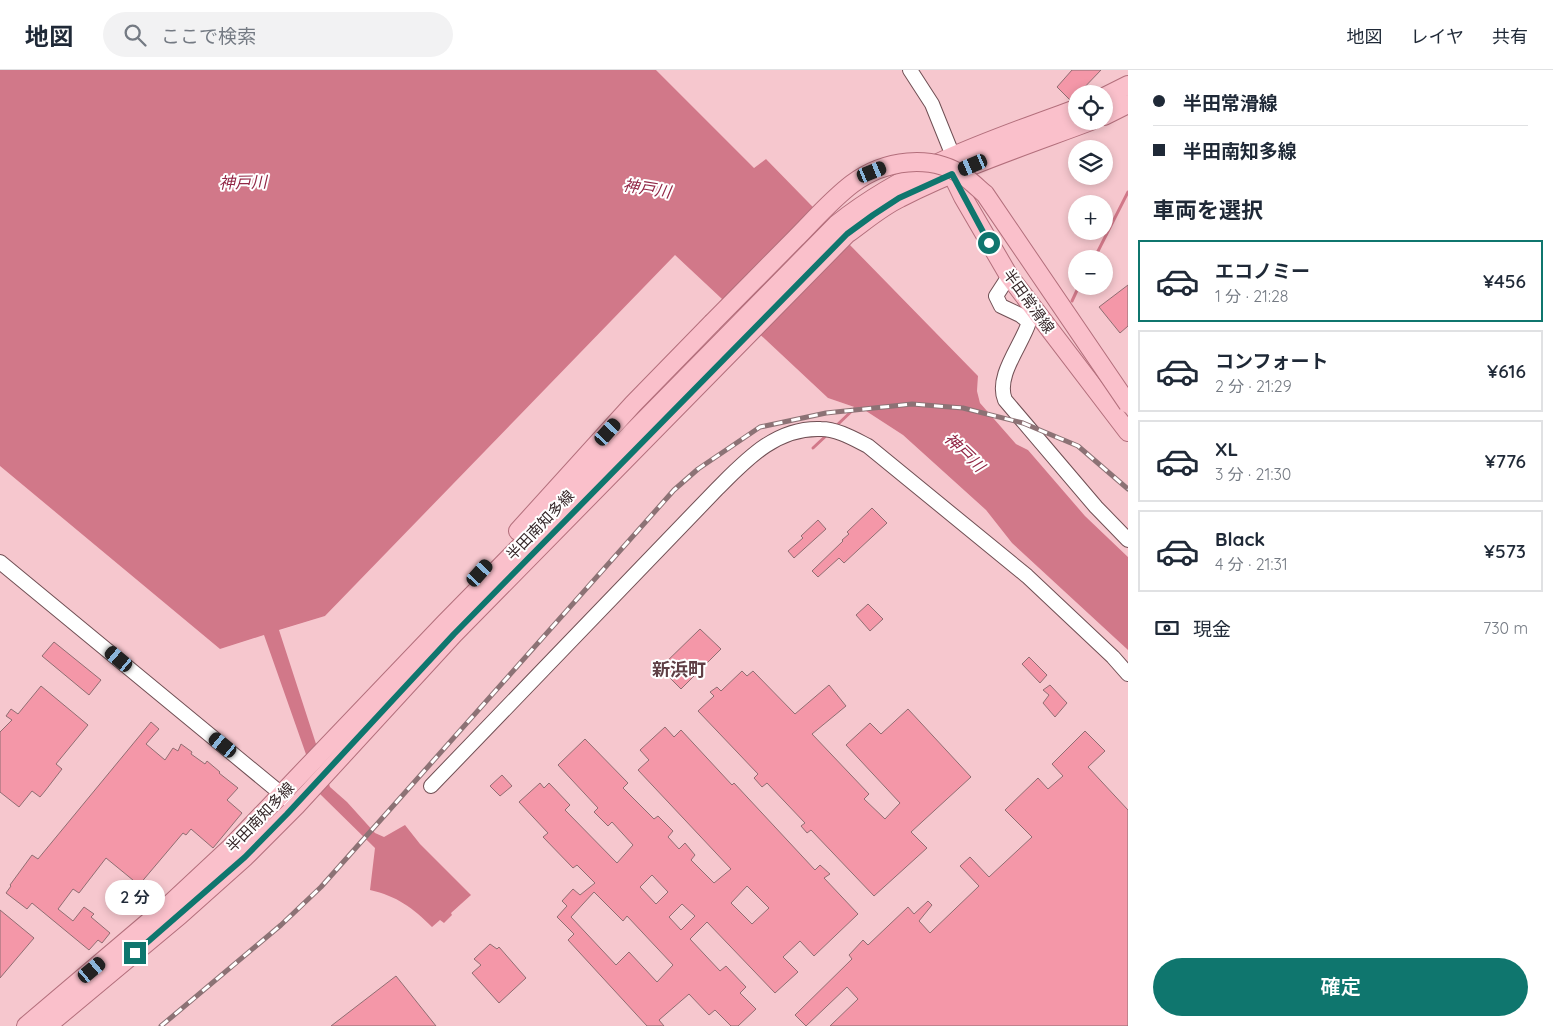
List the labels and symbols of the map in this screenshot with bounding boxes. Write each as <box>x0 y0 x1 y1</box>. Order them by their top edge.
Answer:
car <box>956 152 989 178</box>
car <box>855 159 888 185</box>
water label: 神戸川 <box>219 172 269 192</box>
water label: 神戸川 <box>622 174 674 202</box>
route start <box>978 232 1000 254</box>
street label: 半田常滑線 <box>999 265 1059 337</box>
car <box>592 416 623 448</box>
water label: 神戸川 <box>941 428 991 477</box>
street label: 半田南知多線 <box>502 486 578 564</box>
car <box>464 557 495 589</box>
car <box>102 644 135 674</box>
district label: 新浜町 <box>652 658 706 681</box>
car <box>206 730 239 760</box>
street label: 半田南知多線 <box>222 778 298 856</box>
callout: 2 分 <box>105 880 165 916</box>
route end <box>124 942 146 964</box>
car <box>75 955 108 985</box>

